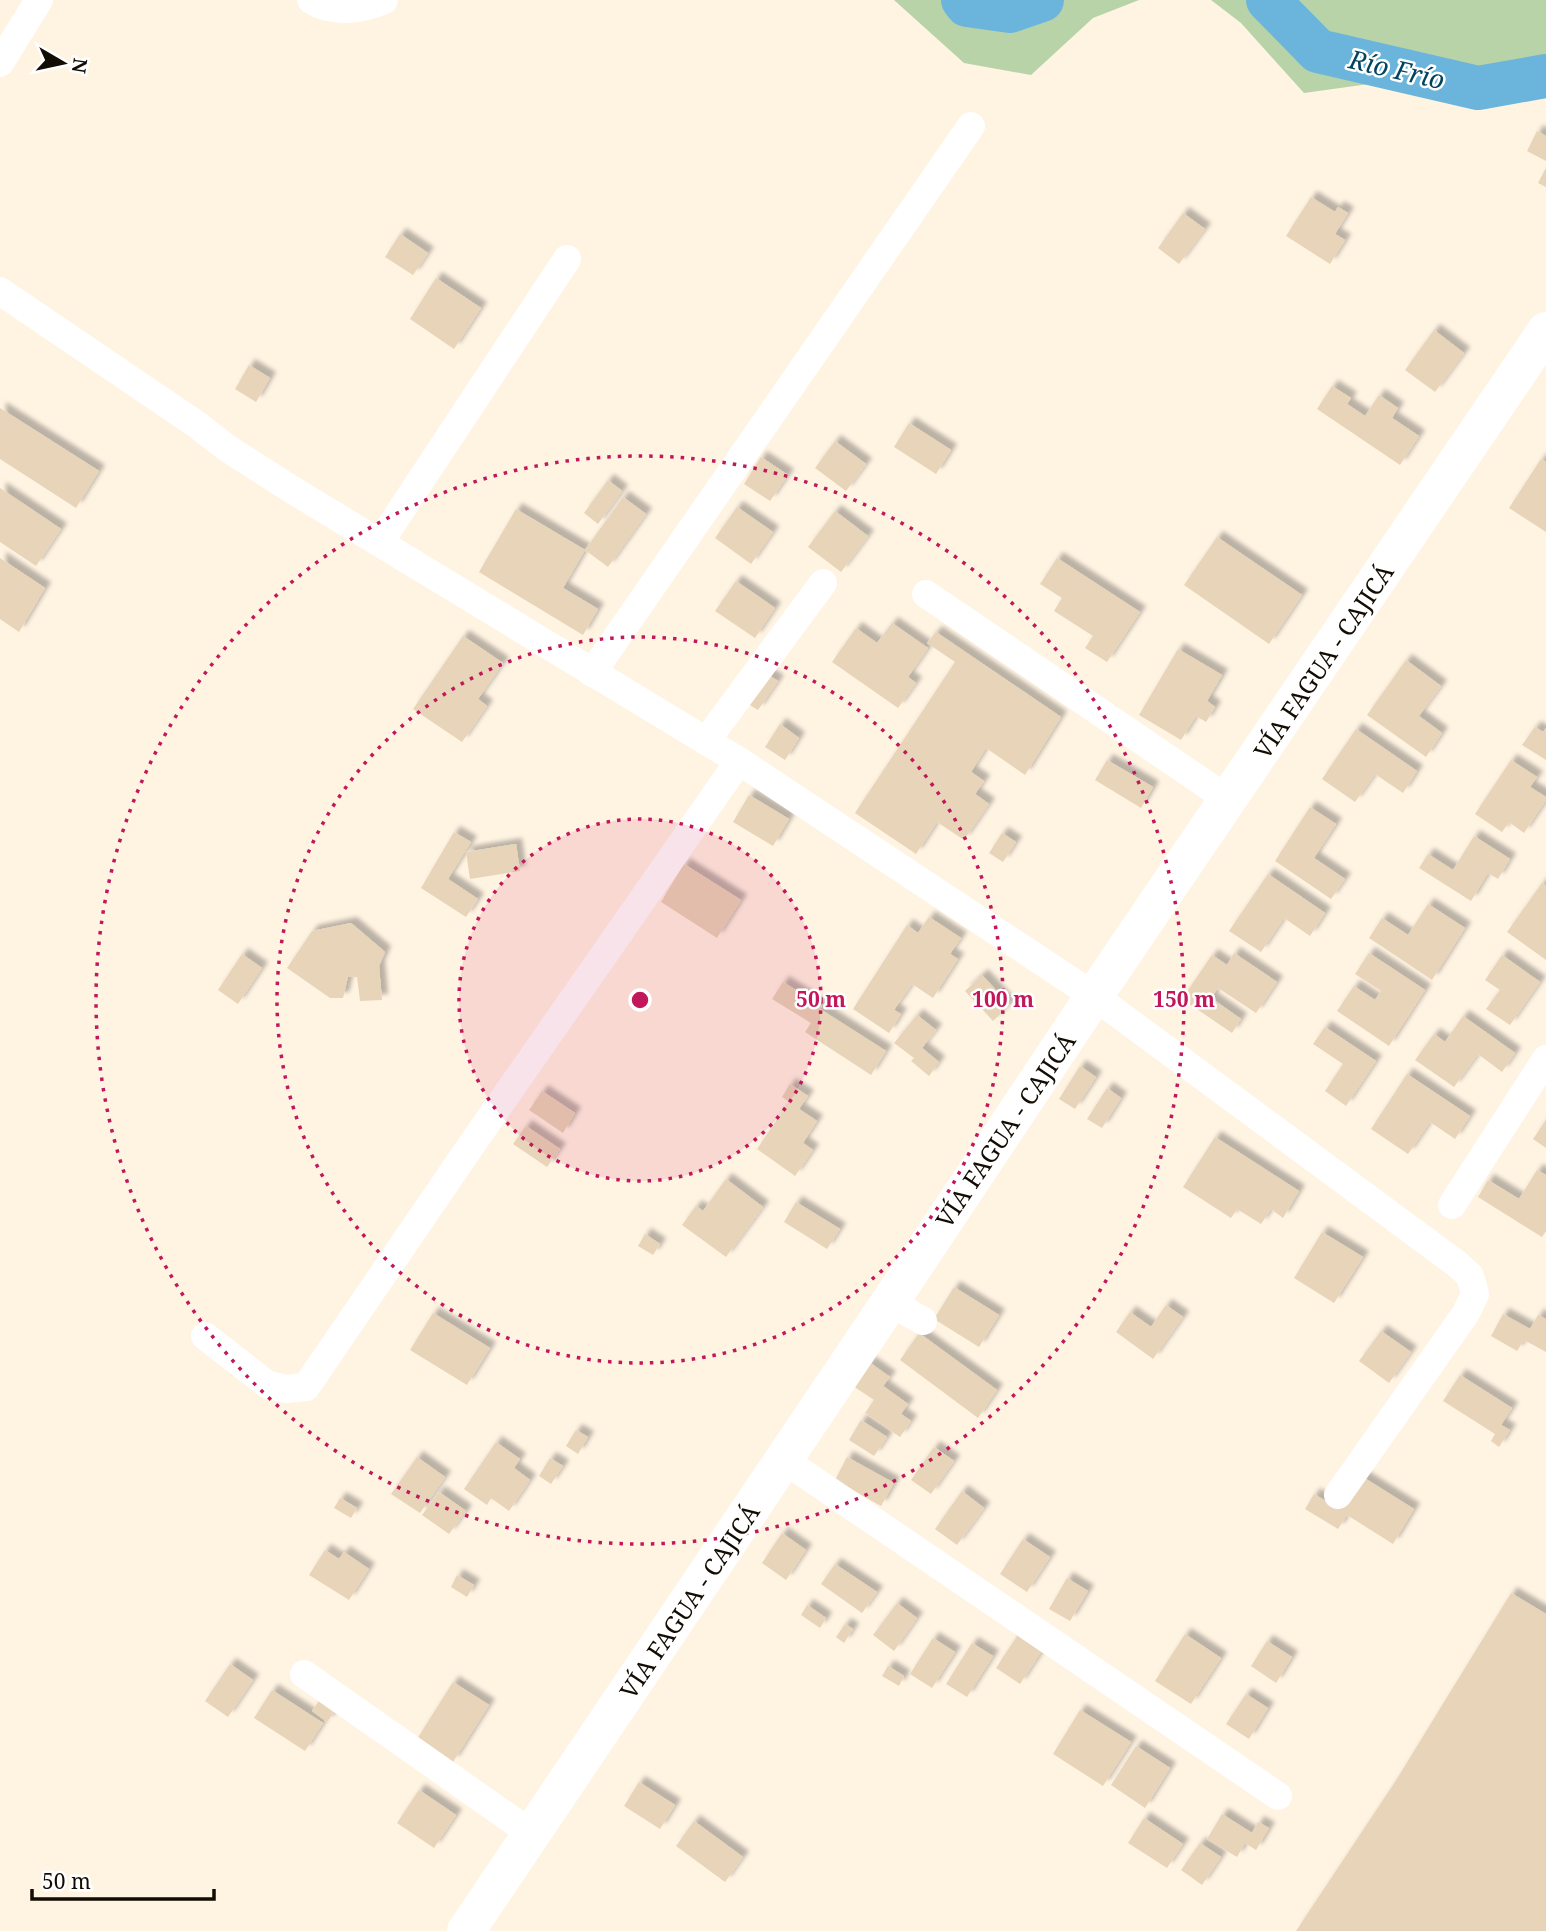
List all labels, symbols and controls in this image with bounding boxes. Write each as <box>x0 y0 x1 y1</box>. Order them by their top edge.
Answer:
north arrow <box>28 28 98 98</box>
water label: Río Frío <box>1345 40 1448 97</box>
text: N <box>66 56 94 75</box>
street label: VÍA FAGUA - CAJICÁ <box>1245 557 1401 765</box>
text: 50 m <box>796 985 846 1013</box>
text: 100 m <box>972 985 1034 1013</box>
text: 150 m <box>1153 985 1215 1013</box>
centre of rings <box>628 988 652 1012</box>
street label: VÍA FAGUA - CAJICÁ <box>927 1026 1083 1234</box>
street label: VÍA FAGUA - CAJICÁ <box>611 1497 767 1705</box>
scale bar <box>32 1857 214 1901</box>
text: 50 m <box>42 1867 91 1895</box>

